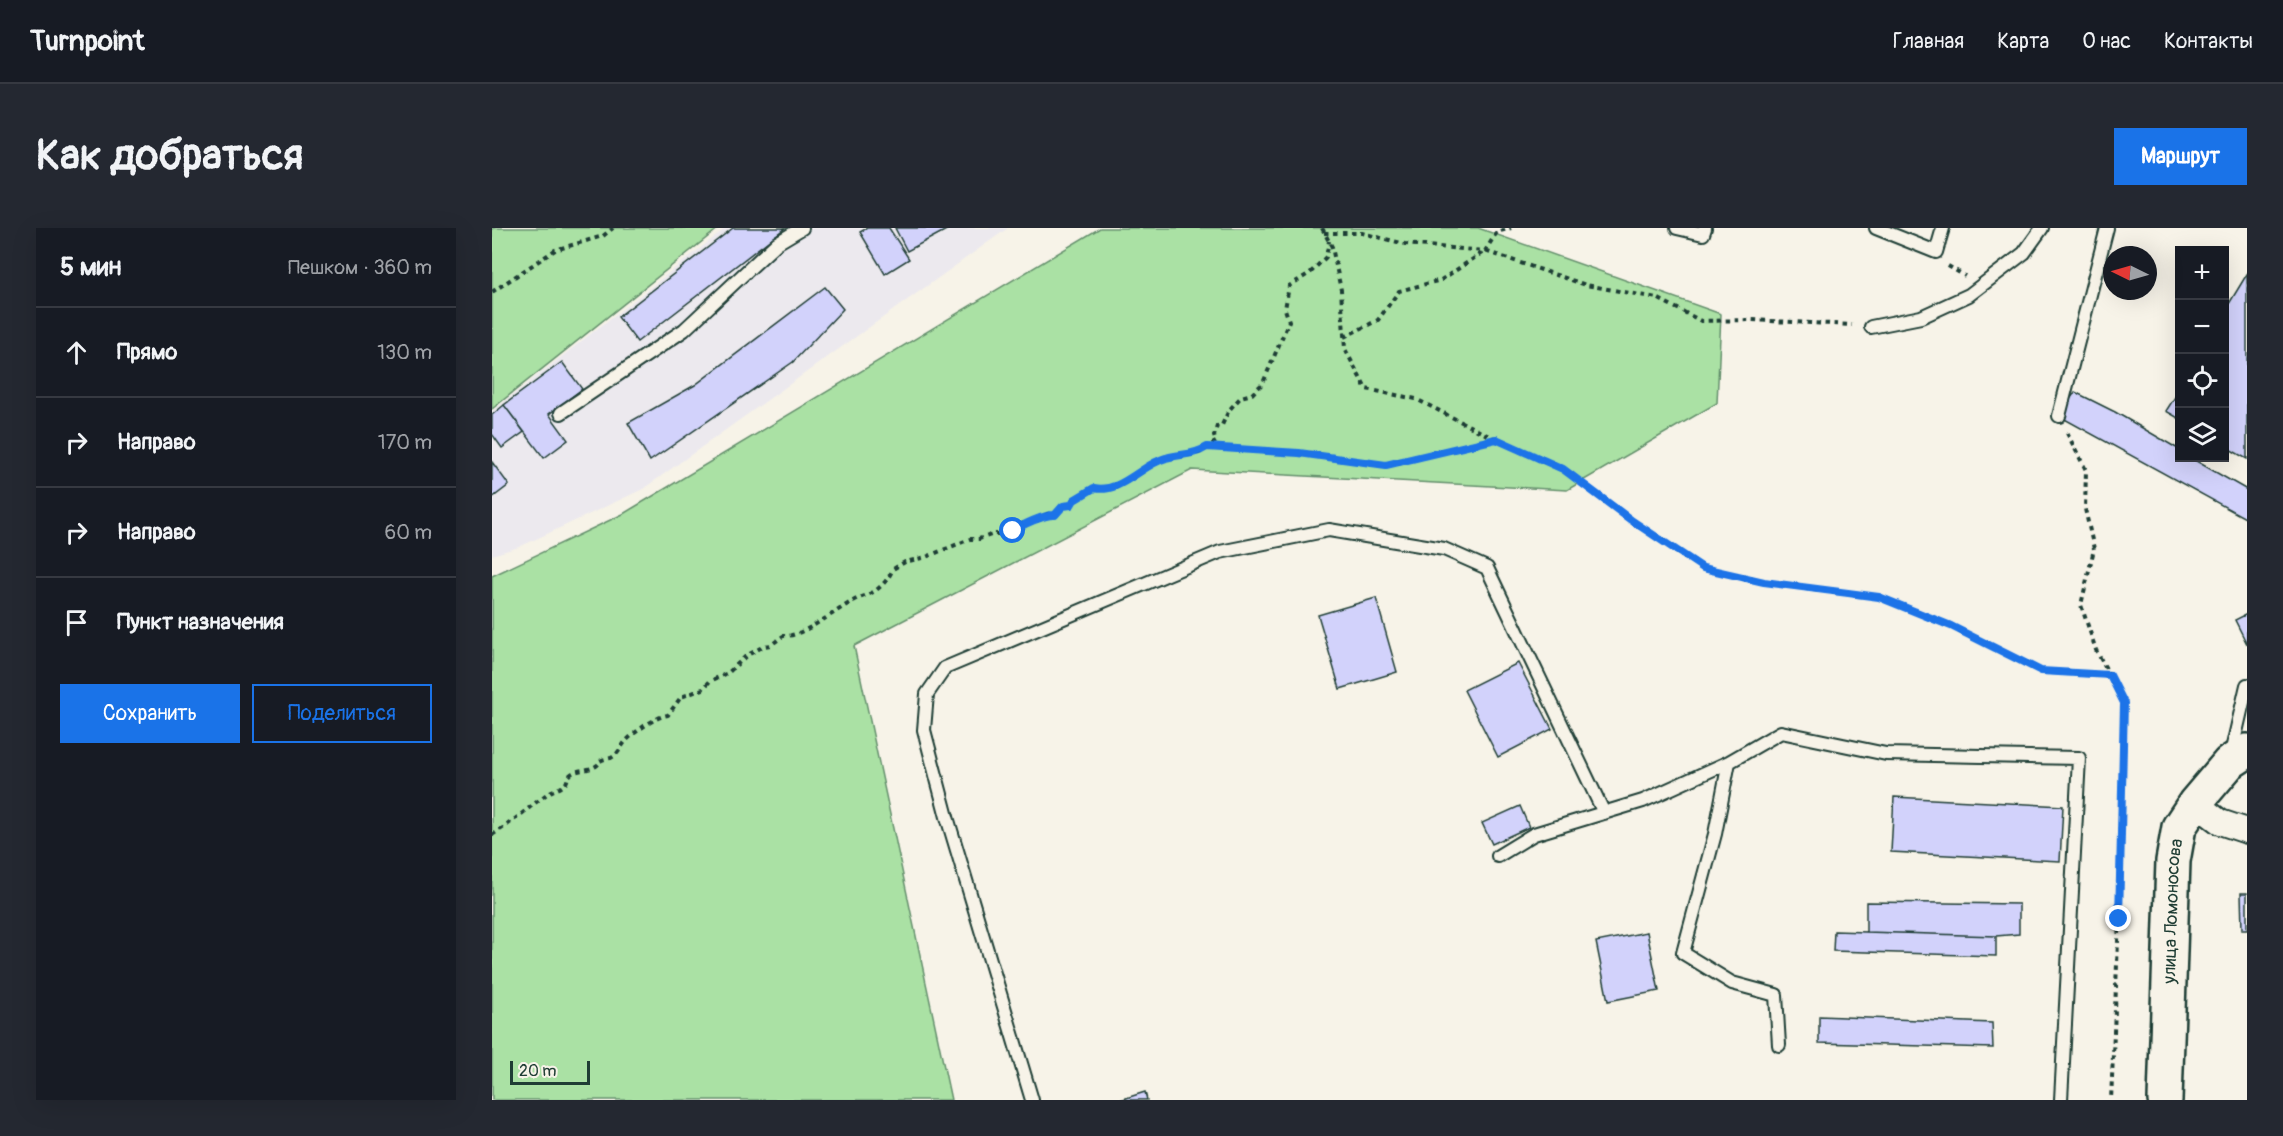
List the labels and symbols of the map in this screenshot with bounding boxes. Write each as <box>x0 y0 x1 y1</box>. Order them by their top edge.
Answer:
north arrow <box>2103 246 2157 300</box>
route start <box>999 517 1025 543</box>
street label: улица Ломоносова <box>2158 837 2189 985</box>
route end <box>2105 905 2131 931</box>
scale bar <box>510 1058 590 1086</box>

